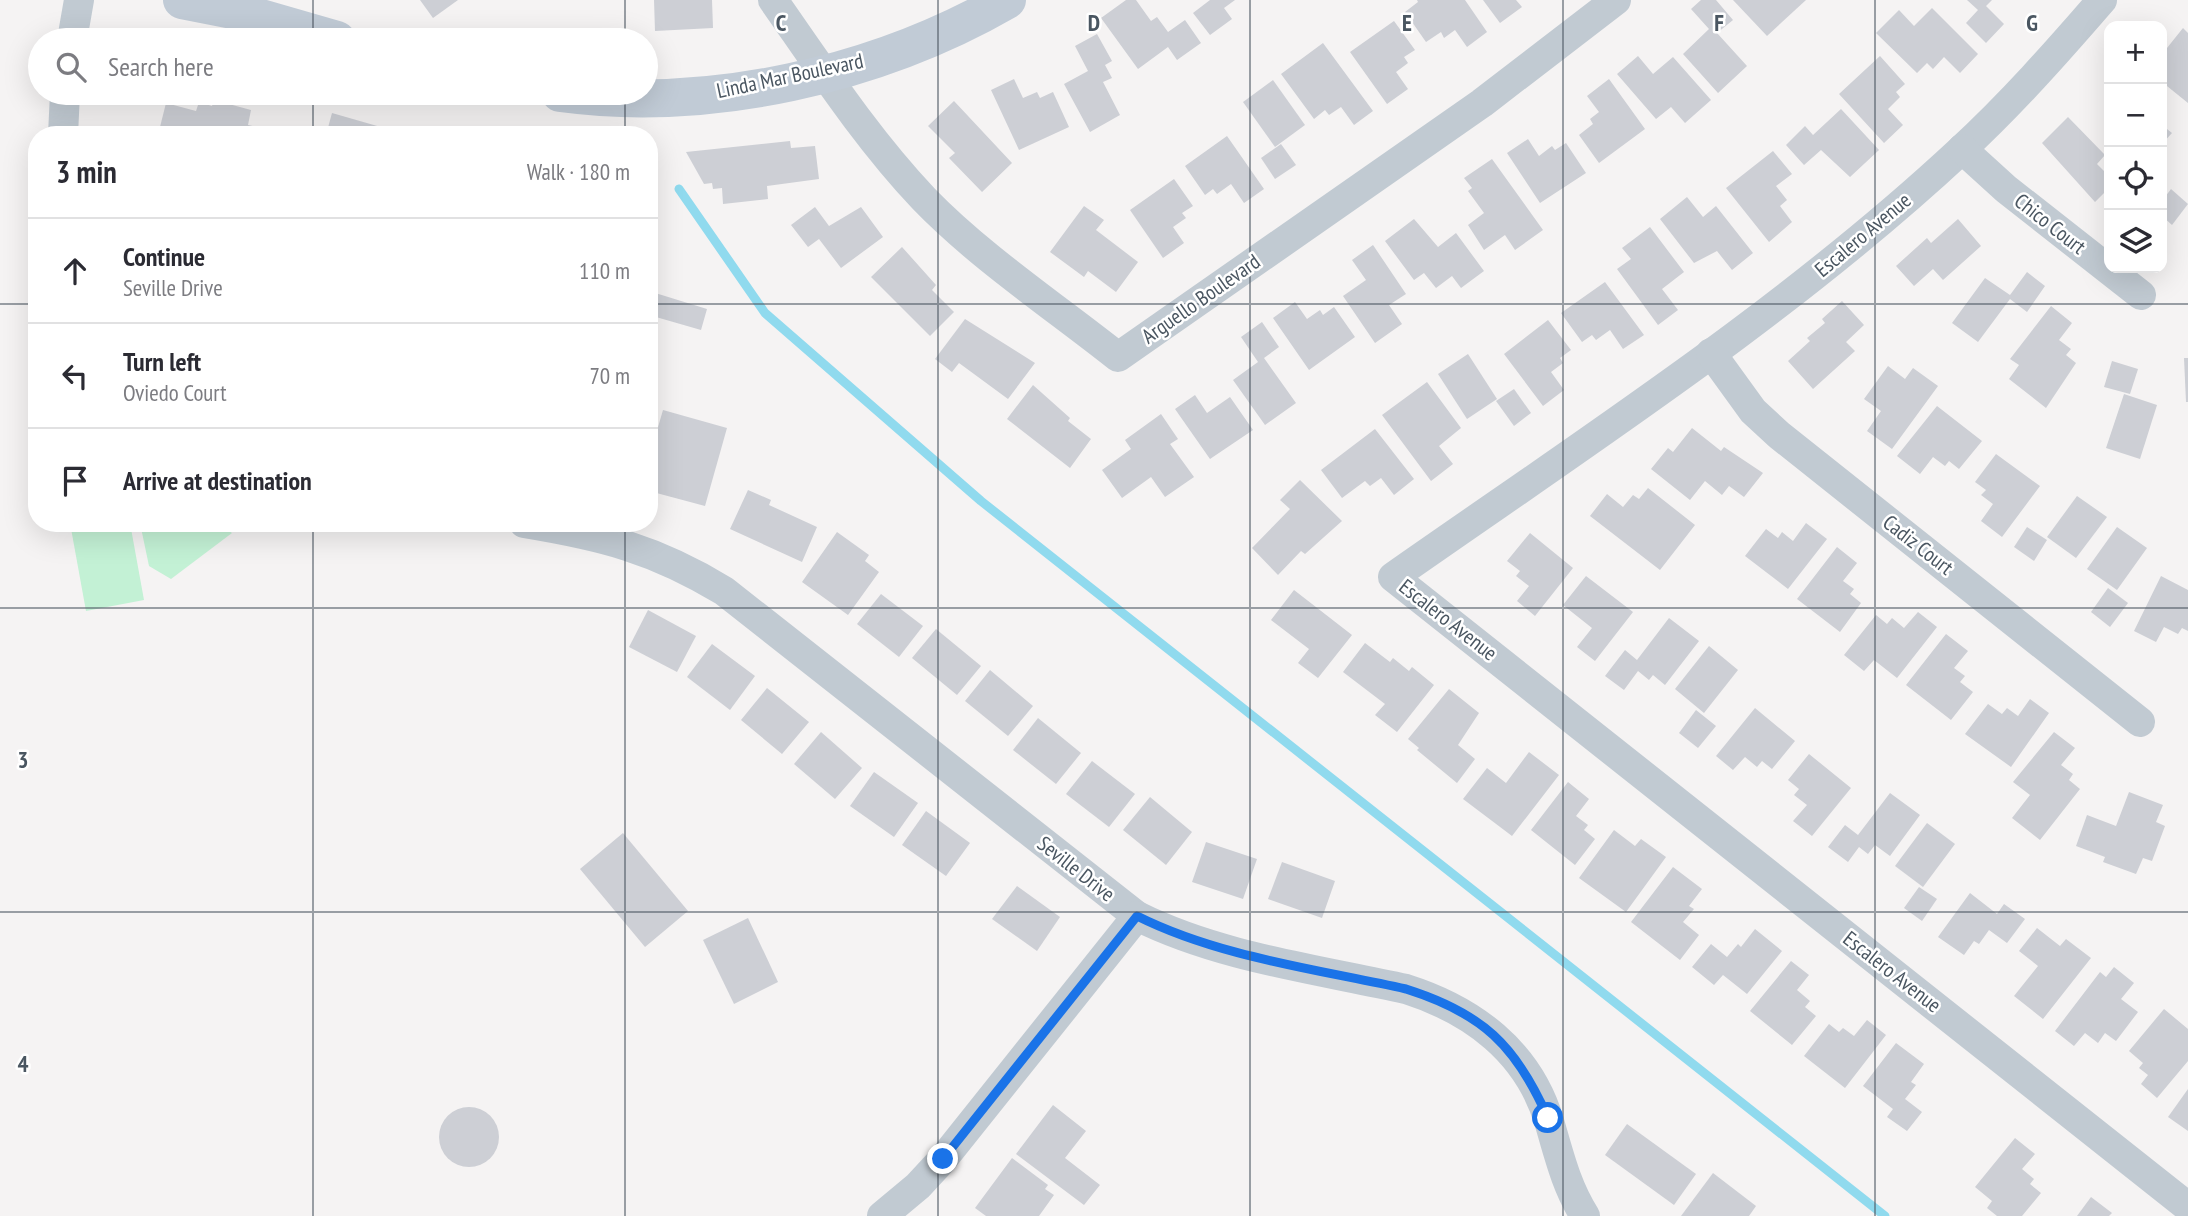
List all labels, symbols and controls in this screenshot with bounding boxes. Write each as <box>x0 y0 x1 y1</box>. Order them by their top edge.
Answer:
text: C <box>776 8 787 37</box>
text: D <box>1088 8 1100 37</box>
text: E <box>1402 8 1412 37</box>
text: F <box>1714 8 1724 37</box>
text: G <box>2026 8 2038 37</box>
map controls <box>2104 21 2167 273</box>
button: + <box>2104 21 2167 84</box>
search box <box>28 28 658 105</box>
street label: Linda Mar Boulevard <box>714 47 866 104</box>
icon: search <box>52 48 90 86</box>
text: Search here <box>108 50 214 83</box>
button: − <box>2104 84 2167 147</box>
button: locate <box>2104 147 2167 210</box>
text: 3 min <box>56 152 117 191</box>
text: Walk · 180 m <box>527 157 630 186</box>
street label: Escalero Avenue <box>1809 187 1916 283</box>
street label: Chico Court <box>2009 187 2092 260</box>
button: layers <box>2104 210 2167 273</box>
text: Continue <box>123 240 205 273</box>
street label: Arguello Boulevard <box>1136 248 1265 349</box>
icon: ahead <box>56 252 94 290</box>
text: 110 m <box>579 256 630 285</box>
text: Seville Drive <box>123 273 223 302</box>
text: Turn left <box>123 345 201 378</box>
icon: left <box>56 357 94 395</box>
text: 70 m <box>589 361 630 390</box>
text: Oviedo Court <box>123 378 227 407</box>
icon: arrive <box>56 462 94 500</box>
text: Arrive at destination <box>123 464 312 497</box>
street label: Cadiz Court <box>1878 509 1959 581</box>
street label: Escalero Avenue <box>1394 573 1503 666</box>
text: 3 <box>18 745 29 774</box>
street label: Seville Drive <box>1032 830 1121 907</box>
street label: Escalero Avenue <box>1838 925 1947 1018</box>
text: 4 <box>18 1049 29 1078</box>
route start <box>1532 1102 1563 1133</box>
route end <box>927 1143 958 1174</box>

